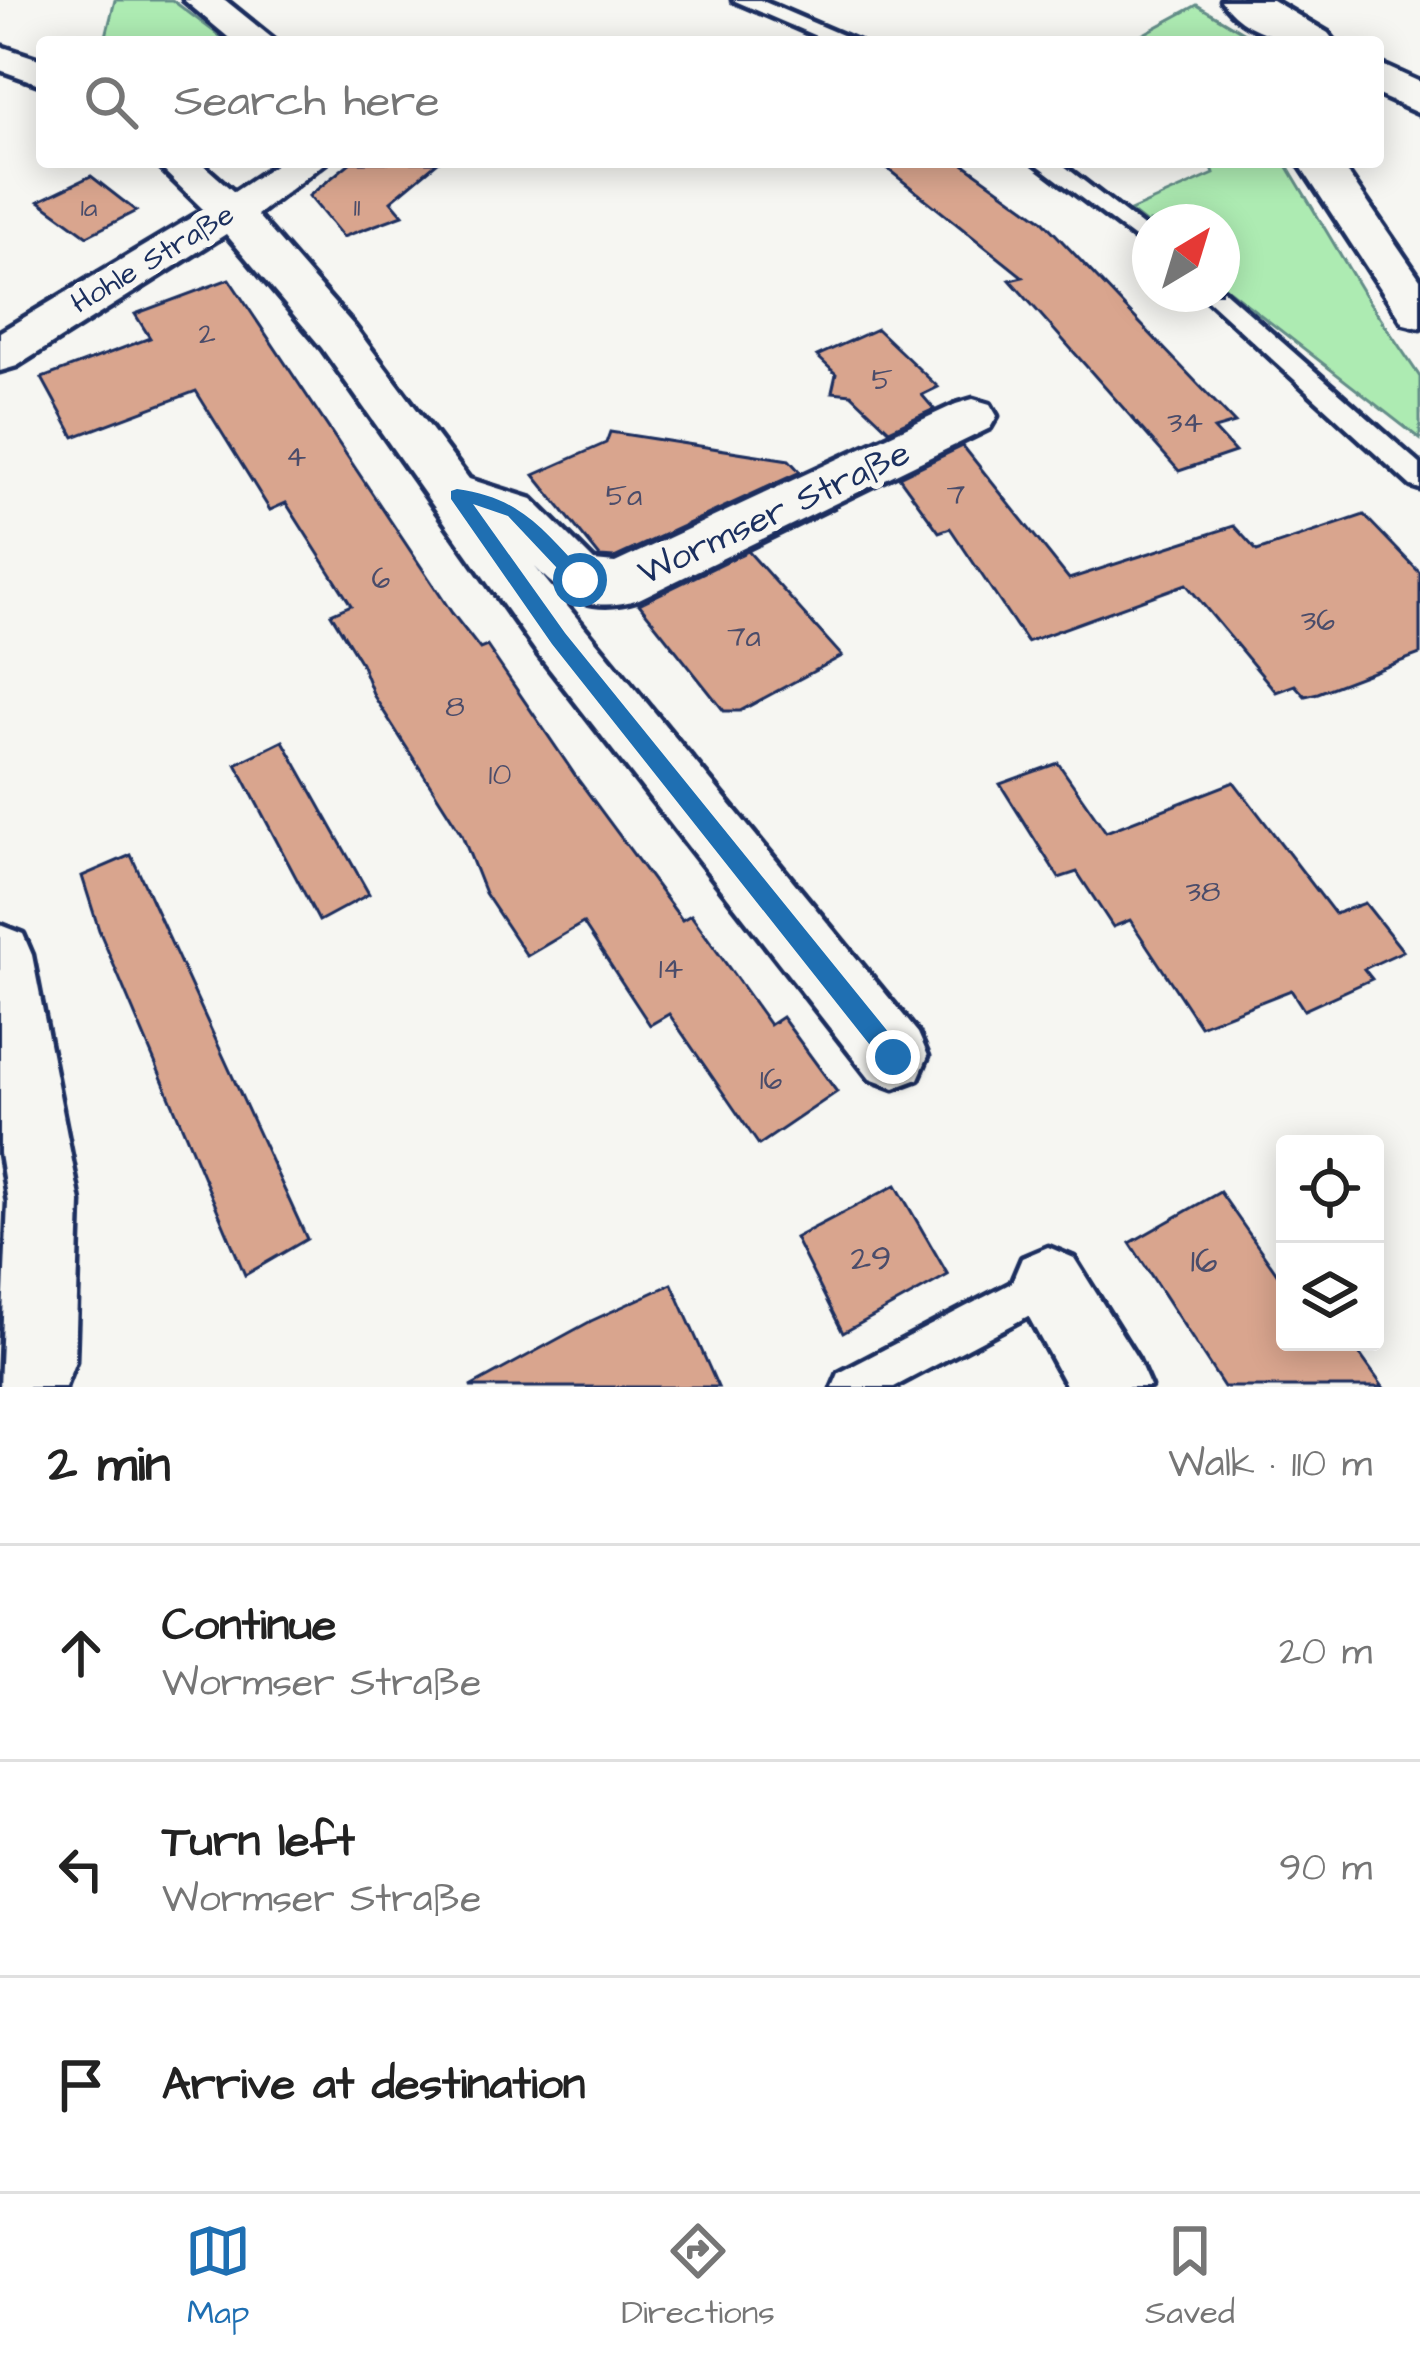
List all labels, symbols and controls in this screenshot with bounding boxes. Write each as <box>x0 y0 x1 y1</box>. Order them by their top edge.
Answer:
search box <box>36 36 1384 168</box>
icon: search <box>78 69 144 135</box>
text: Search here <box>174 71 440 133</box>
house number: 1a <box>80 189 98 227</box>
house number: 11 <box>354 189 360 227</box>
street label: Hohle Straße <box>63 194 242 324</box>
north arrow <box>1132 204 1240 312</box>
house number: 2 <box>198 313 216 355</box>
house number: 5 <box>871 359 893 401</box>
house number: 34 <box>1167 402 1203 444</box>
street label: Wormser Straße <box>630 428 918 599</box>
house number: 4 <box>286 436 306 478</box>
house number: 7 <box>947 474 965 516</box>
house number: 5a <box>606 475 642 517</box>
route start <box>553 553 607 607</box>
house number: 6 <box>372 558 391 600</box>
house number: 36 <box>1301 600 1335 642</box>
house number: 7a <box>727 616 761 658</box>
house number: 8 <box>445 686 465 728</box>
house number: 10 <box>489 754 511 796</box>
house number: 38 <box>1186 871 1220 913</box>
house number: 14 <box>659 948 683 990</box>
route end <box>866 1030 920 1084</box>
house number: 16 <box>760 1059 783 1101</box>
map controls <box>1276 1135 1384 1351</box>
button: locate <box>1276 1135 1384 1243</box>
house number: 29 <box>850 1233 892 1284</box>
house number: 16 <box>1190 1236 1218 1287</box>
button: layers <box>1276 1243 1384 1351</box>
text: 2 min <box>48 1430 171 1501</box>
text: Walk · 110 m <box>1168 1438 1372 1492</box>
text: Continue <box>162 1595 336 1657</box>
icon: ahead <box>48 1620 114 1686</box>
text: 20 m <box>1279 1626 1372 1680</box>
text: Wormser Straße <box>162 1657 481 1711</box>
text: Turn left <box>162 1811 355 1873</box>
icon: left <box>48 1836 114 1902</box>
text: 90 m <box>1279 1842 1372 1896</box>
text: Wormser Straße <box>162 1873 481 1927</box>
icon: arrive <box>48 2052 114 2118</box>
text: Arrive at destination <box>162 2054 585 2116</box>
tab: Map <box>185 2218 251 2336</box>
tab: Directions <box>621 2218 775 2336</box>
tab: Saved <box>1145 2218 1235 2336</box>

